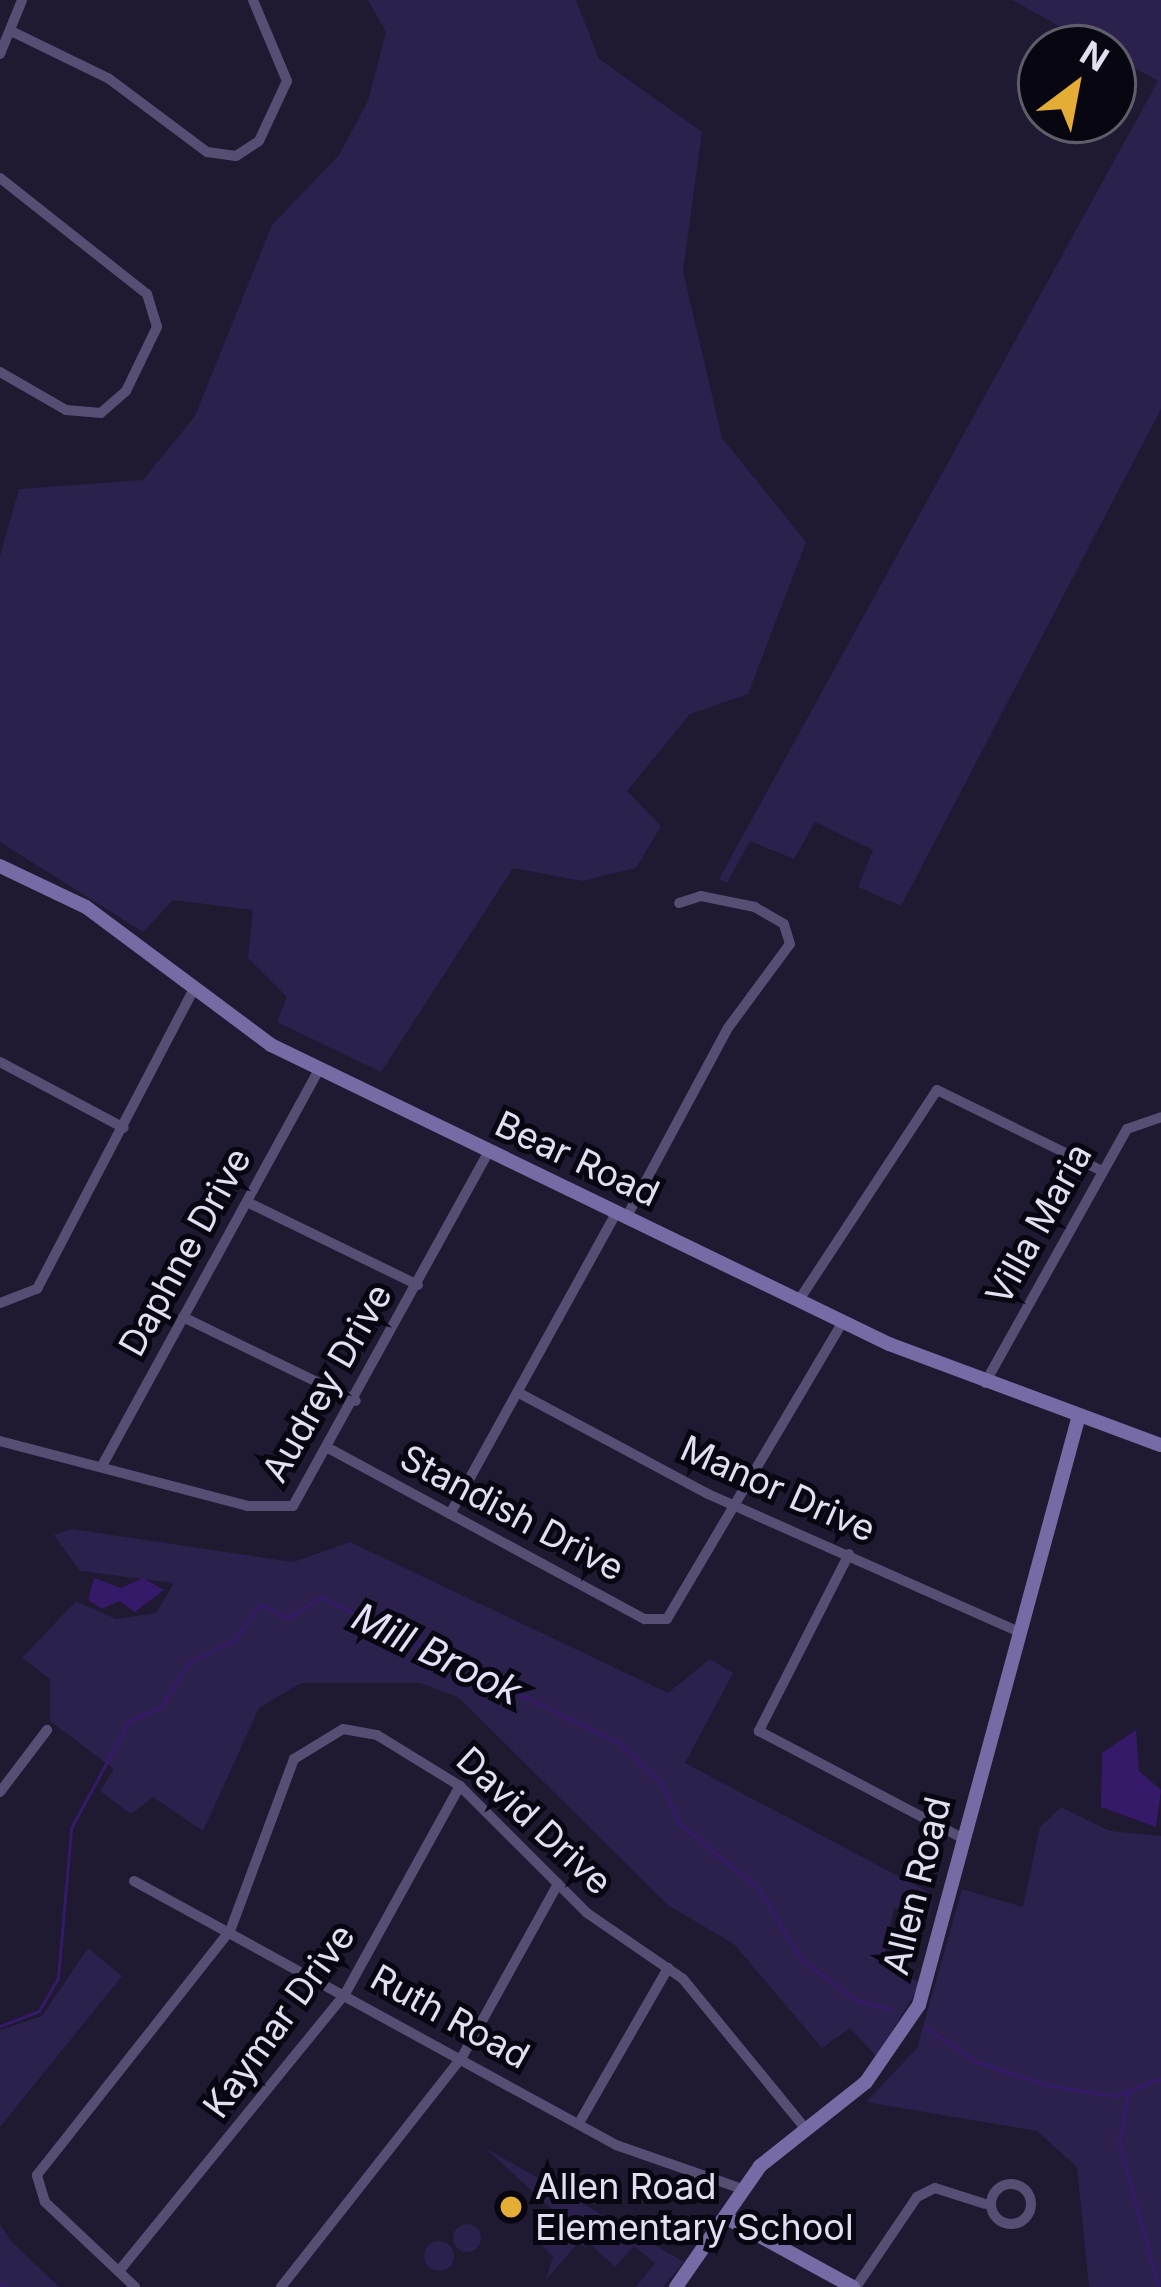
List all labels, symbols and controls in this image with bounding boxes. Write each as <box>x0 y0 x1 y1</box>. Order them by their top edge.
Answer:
north arrow <box>1017 24 1137 144</box>
text: N <box>1073 32 1116 80</box>
street label: Bear Road <box>488 1102 666 1216</box>
street label: Villa Maria <box>977 1136 1101 1312</box>
street label: Daphne Drive <box>110 1140 260 1364</box>
street label: Audrey Drive <box>253 1276 401 1490</box>
street label: Manor Drive <box>674 1427 882 1551</box>
street label: Standish Drive <box>393 1436 631 1590</box>
water label: Mill Brook <box>345 1593 529 1715</box>
street label: David Drive <box>448 1738 620 1904</box>
street label: Allen Road <box>874 1793 960 1979</box>
street label: Kaymar Drive <box>194 1916 364 2126</box>
street label: Ruth Road <box>363 1956 537 2078</box>
place label: Allen Road Elementary School <box>535 2164 854 2249</box>
marker: Allen Road Elementary School <box>498 2194 524 2220</box>

